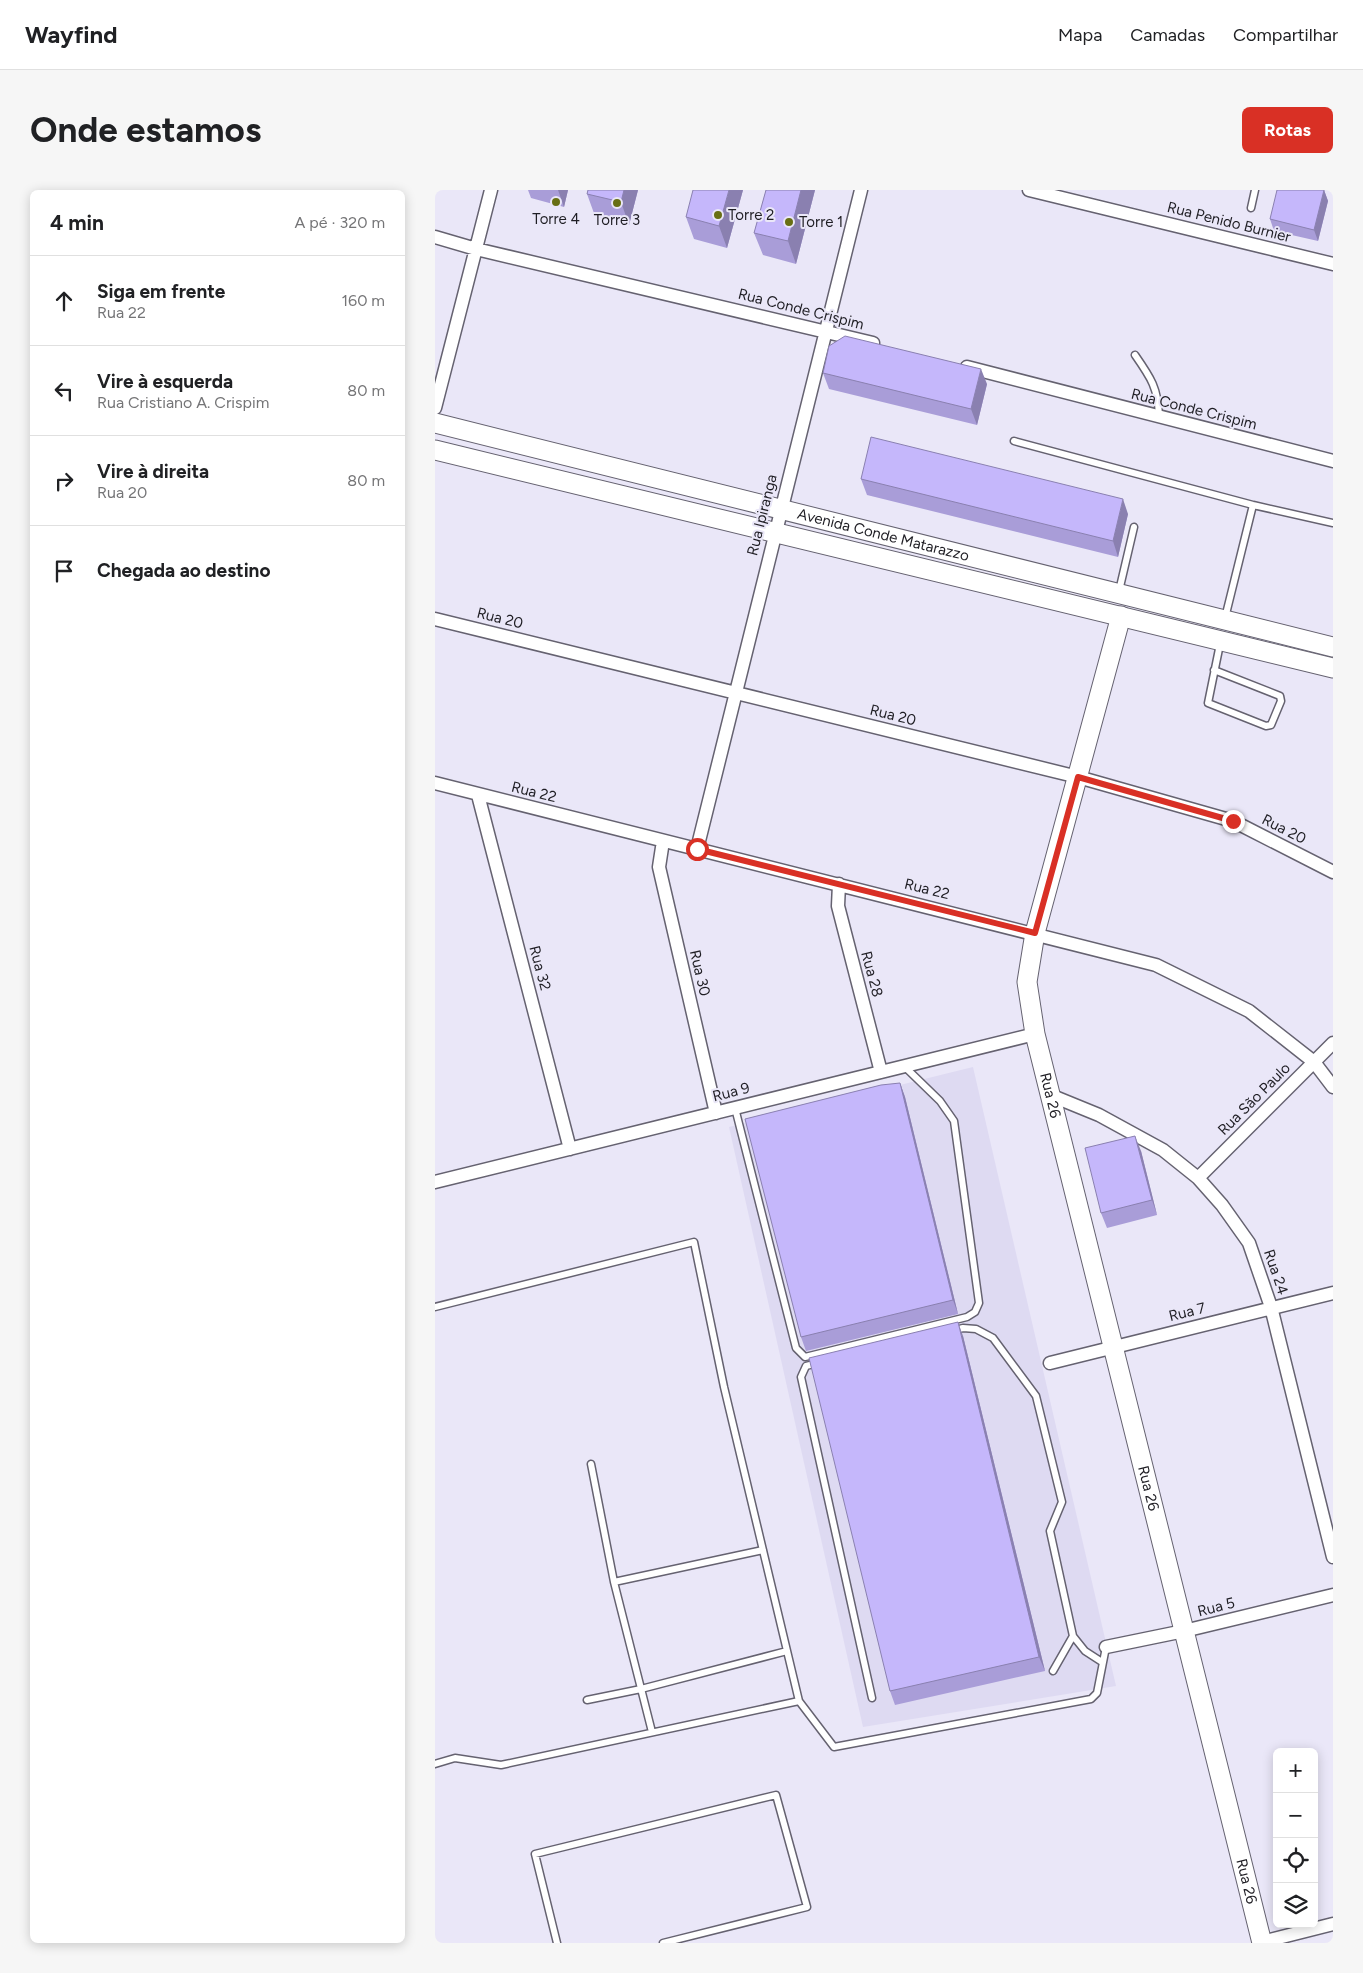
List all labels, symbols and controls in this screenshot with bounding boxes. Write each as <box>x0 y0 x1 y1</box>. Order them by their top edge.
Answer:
text: Wayfind <box>25 20 118 49</box>
text: Mapa <box>1058 24 1102 46</box>
text: Camadas <box>1130 24 1205 46</box>
text: Compartilhar <box>1233 24 1338 46</box>
button: Rotas <box>1242 107 1333 153</box>
text: Onde estamos <box>30 109 261 151</box>
marker: Torre 4 <box>550 196 562 208</box>
marker: Torre 3 <box>611 197 623 209</box>
street label: Rua Penido Burnier <box>1165 198 1293 246</box>
place label: Torre 2 <box>728 206 774 224</box>
marker: Torre 2 <box>712 209 724 221</box>
text: 4 min <box>50 210 104 235</box>
place label: Torre 4 <box>532 210 580 228</box>
place label: Torre 3 <box>594 211 640 229</box>
text: A pé · 320 m <box>295 213 385 232</box>
place label: Torre 1 <box>799 213 843 231</box>
marker: Torre 1 <box>783 216 795 228</box>
text: Siga em frente <box>97 280 225 303</box>
street label: Rua Conde Crispim <box>736 285 866 333</box>
icon: ahead <box>50 287 78 315</box>
text: 160 m <box>342 291 385 310</box>
text: Rua 22 <box>97 303 146 322</box>
text: Vire à esquerda <box>97 370 233 393</box>
icon: left <box>50 377 78 405</box>
text: 80 m <box>347 381 385 400</box>
street label: Rua Conde Crispim <box>1129 385 1259 433</box>
text: Rua Cristiano A. Crispim <box>97 393 269 412</box>
text: Vire à direita <box>97 460 209 483</box>
icon: right <box>50 467 78 495</box>
text: 80 m <box>347 471 385 490</box>
street label: Rua Ipiranga <box>743 473 781 557</box>
text: Rua 20 <box>97 483 147 502</box>
street label: Avenida Conde Matarazzo <box>796 505 971 565</box>
icon: arrive <box>50 557 78 585</box>
text: Chegada ao destino <box>97 559 270 582</box>
street label: Rua 20 <box>475 604 525 632</box>
street label: Rua 20 <box>868 701 918 729</box>
street label: Rua 22 <box>510 778 558 806</box>
route end <box>1222 810 1245 833</box>
street label: Rua 20 <box>1259 810 1309 848</box>
route start <box>686 838 709 861</box>
street label: Rua 22 <box>903 875 951 903</box>
street label: Rua 32 <box>525 944 555 992</box>
street label: Rua 30 <box>686 948 714 998</box>
street label: Rua 28 <box>857 949 887 999</box>
street label: Rua São Paulo <box>1214 1059 1294 1139</box>
street label: Rua 26 <box>1036 1071 1065 1120</box>
street label: Rua 9 <box>711 1079 751 1105</box>
street label: Rua 24 <box>1260 1247 1292 1297</box>
street label: Rua 7 <box>1167 1299 1207 1325</box>
street label: Rua 26 <box>1134 1464 1163 1513</box>
street label: Rua 5 <box>1196 1594 1236 1620</box>
map controls <box>1273 1748 1318 1928</box>
button: + <box>1273 1748 1318 1793</box>
button: − <box>1273 1793 1318 1838</box>
button: locate <box>1273 1838 1318 1883</box>
street label: Rua 26 <box>1232 1857 1261 1906</box>
button: layers <box>1273 1883 1318 1928</box>

